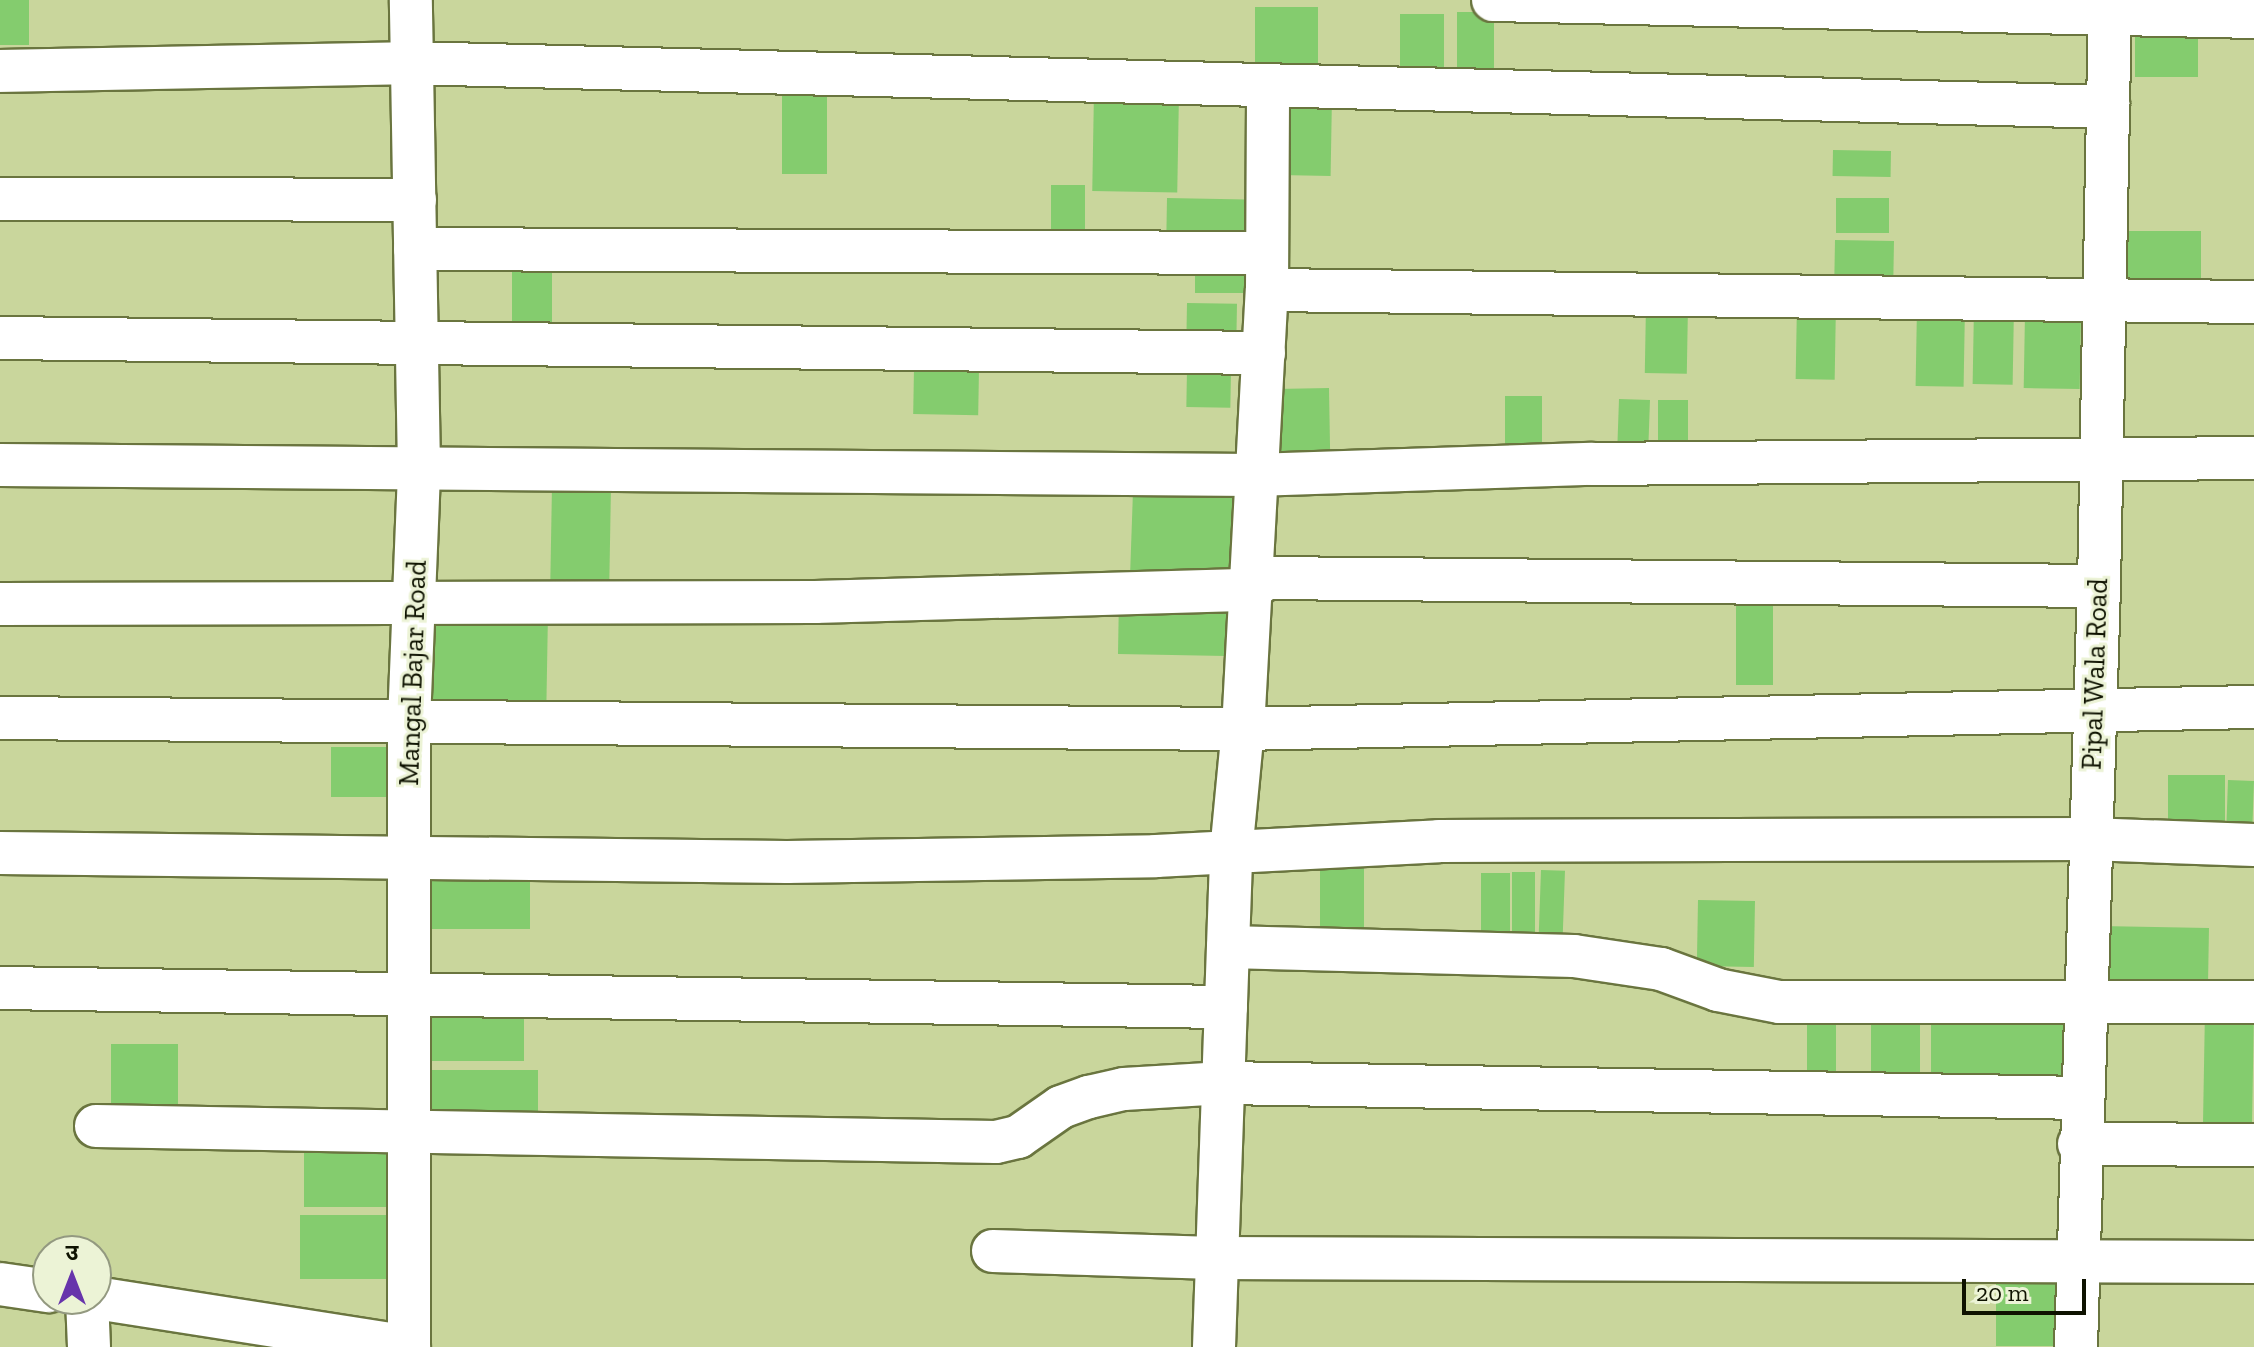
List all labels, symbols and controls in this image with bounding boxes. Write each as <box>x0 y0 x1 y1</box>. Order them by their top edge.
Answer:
street label: Mangal Bajar Road <box>392 559 434 787</box>
street label: Pipal Wala Road <box>2075 577 2115 771</box>
north arrow <box>32 1235 112 1315</box>
text: उ <box>66 1239 78 1266</box>
scale bar <box>1966 1263 2090 1313</box>
text: 20 m <box>1976 1278 2028 1307</box>

